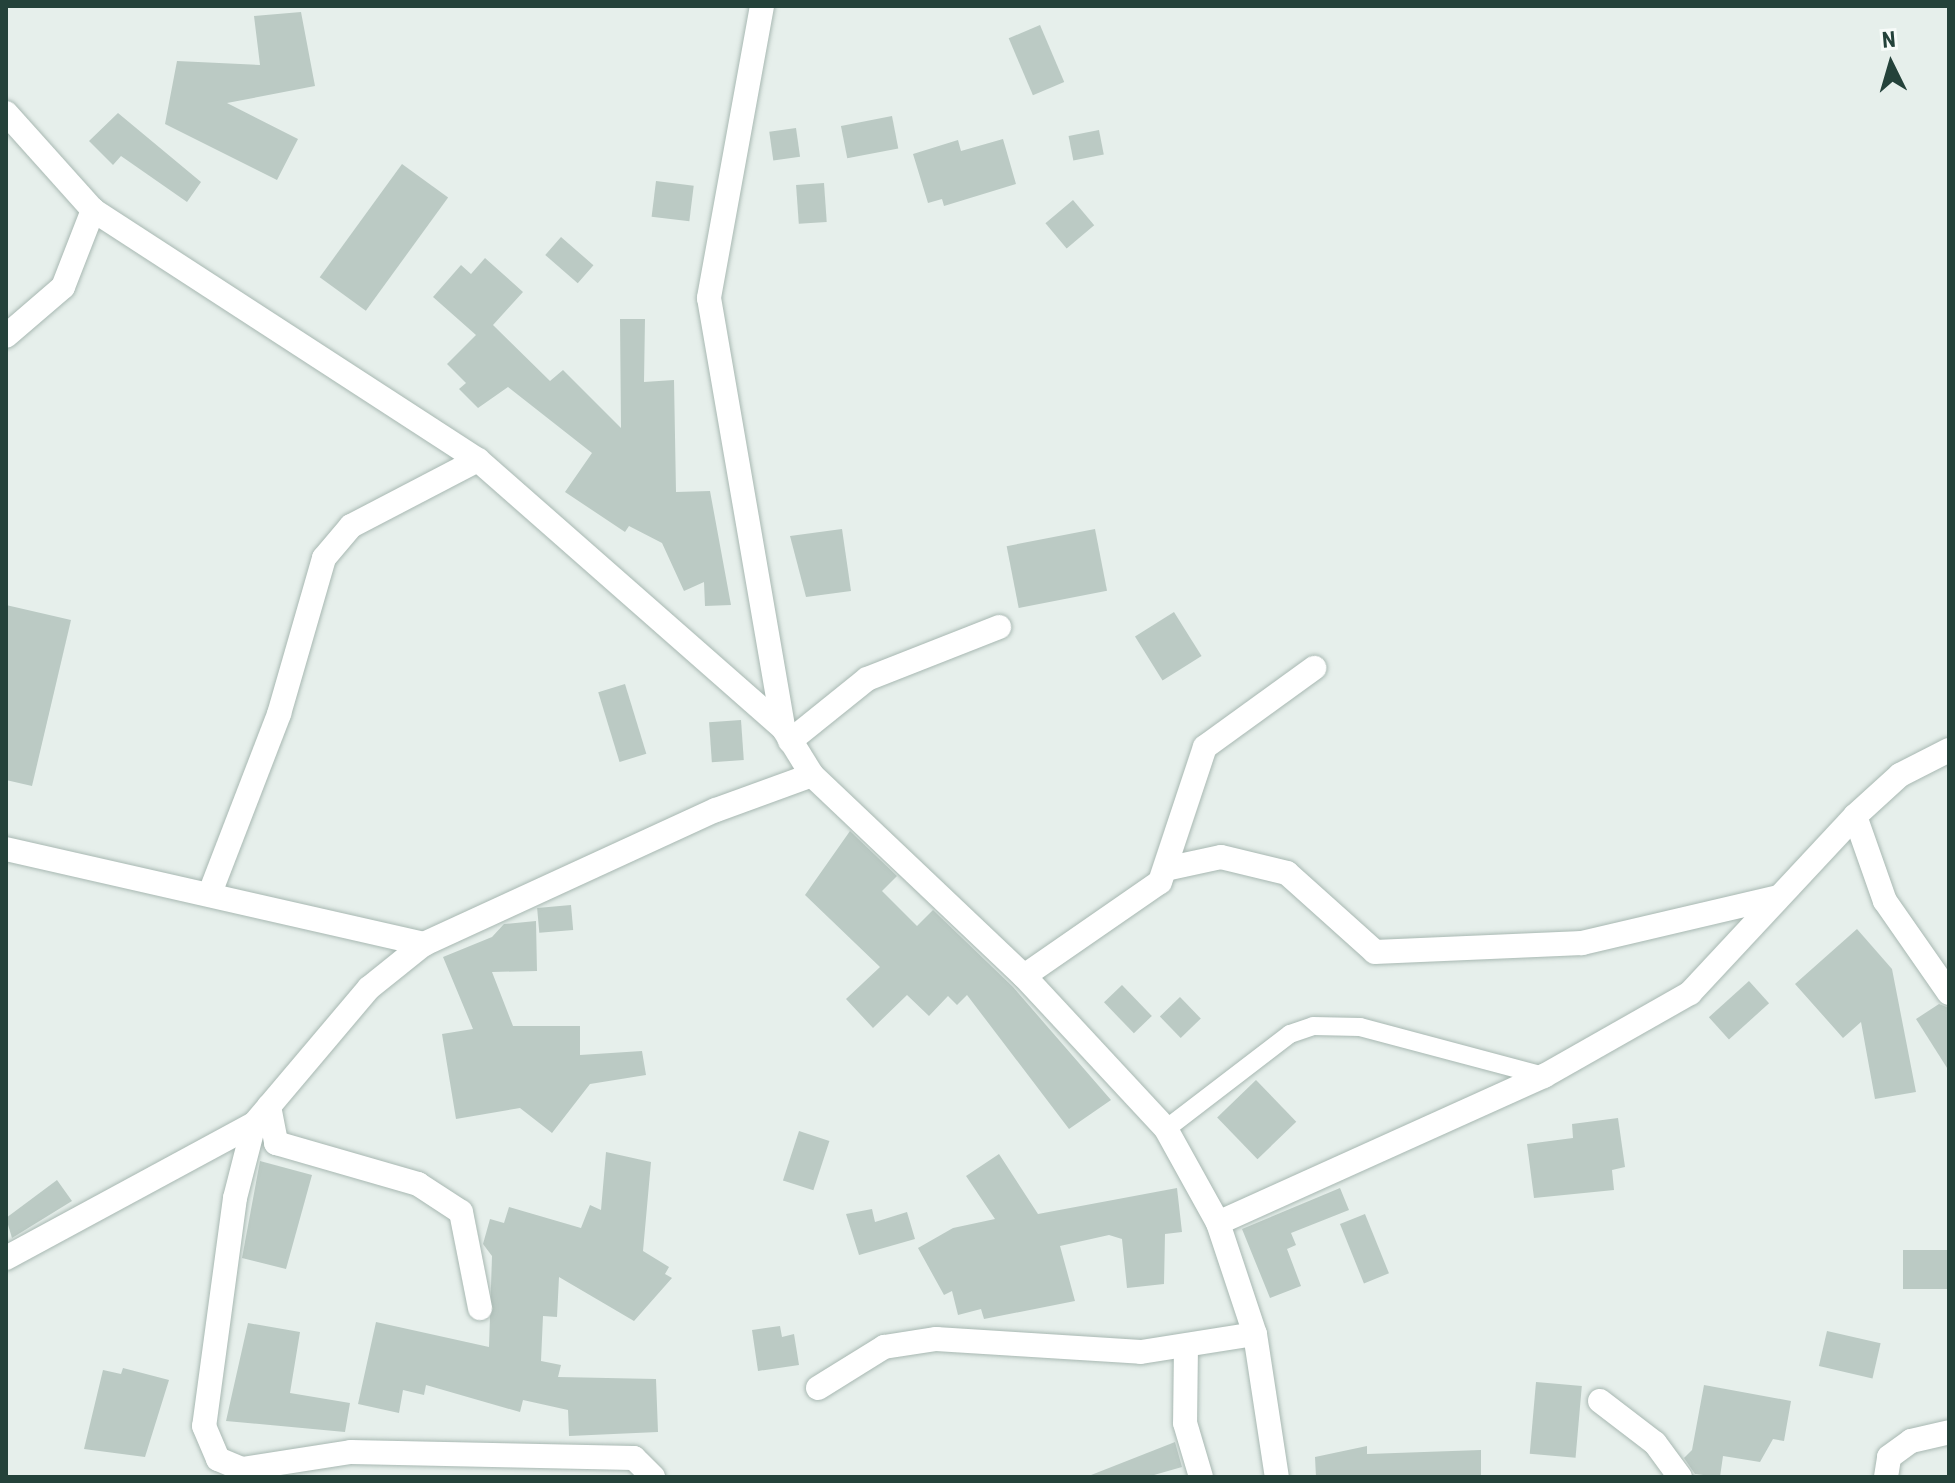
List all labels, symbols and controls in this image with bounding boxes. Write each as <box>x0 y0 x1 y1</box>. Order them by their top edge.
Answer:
north arrow <box>1851 24 1931 104</box>
text: N <box>1881 27 1897 53</box>

